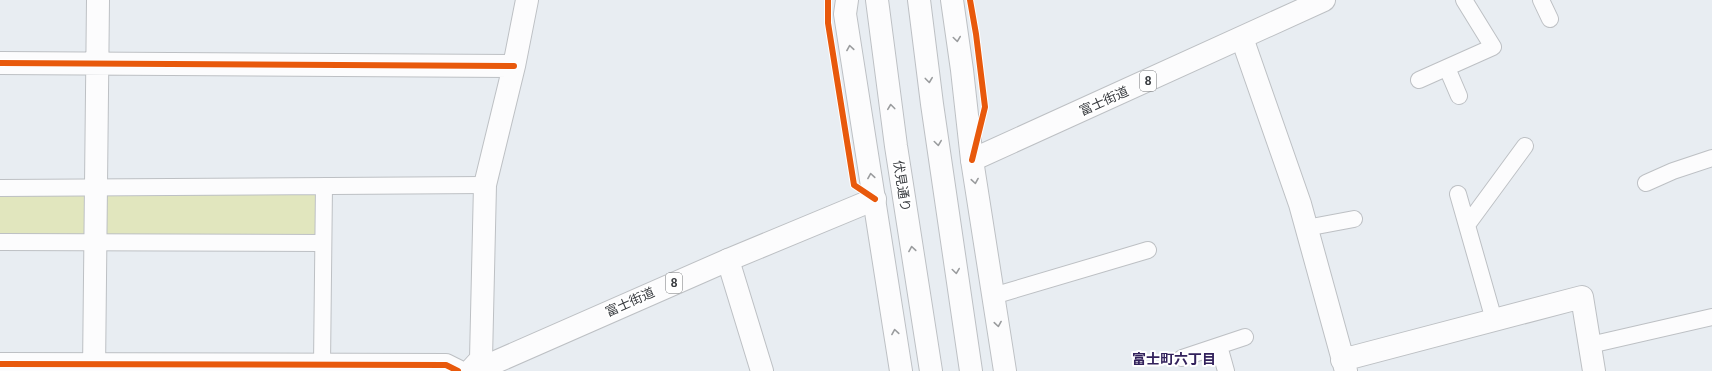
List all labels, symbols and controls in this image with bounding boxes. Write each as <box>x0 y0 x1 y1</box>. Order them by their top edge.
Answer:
one-way arrow <box>952 36 961 42</box>
one-way arrow <box>846 45 855 51</box>
road number: 8 <box>1140 71 1156 91</box>
one-way arrow <box>924 77 933 83</box>
street label: 富士街道 <box>1077 84 1131 118</box>
one-way arrow <box>887 104 896 110</box>
one-way arrow <box>933 140 942 146</box>
street label: 伏見通り <box>891 159 913 213</box>
one-way arrow <box>867 173 876 179</box>
one-way arrow <box>970 178 979 185</box>
one-way arrow <box>908 246 917 253</box>
one-way arrow <box>951 268 960 275</box>
road number: 8 <box>666 273 682 293</box>
street label: 富士街道 <box>603 285 657 319</box>
one-way arrow <box>993 321 1002 327</box>
one-way arrow <box>891 329 900 336</box>
district label: 富士町六丁目 <box>1132 351 1216 367</box>

